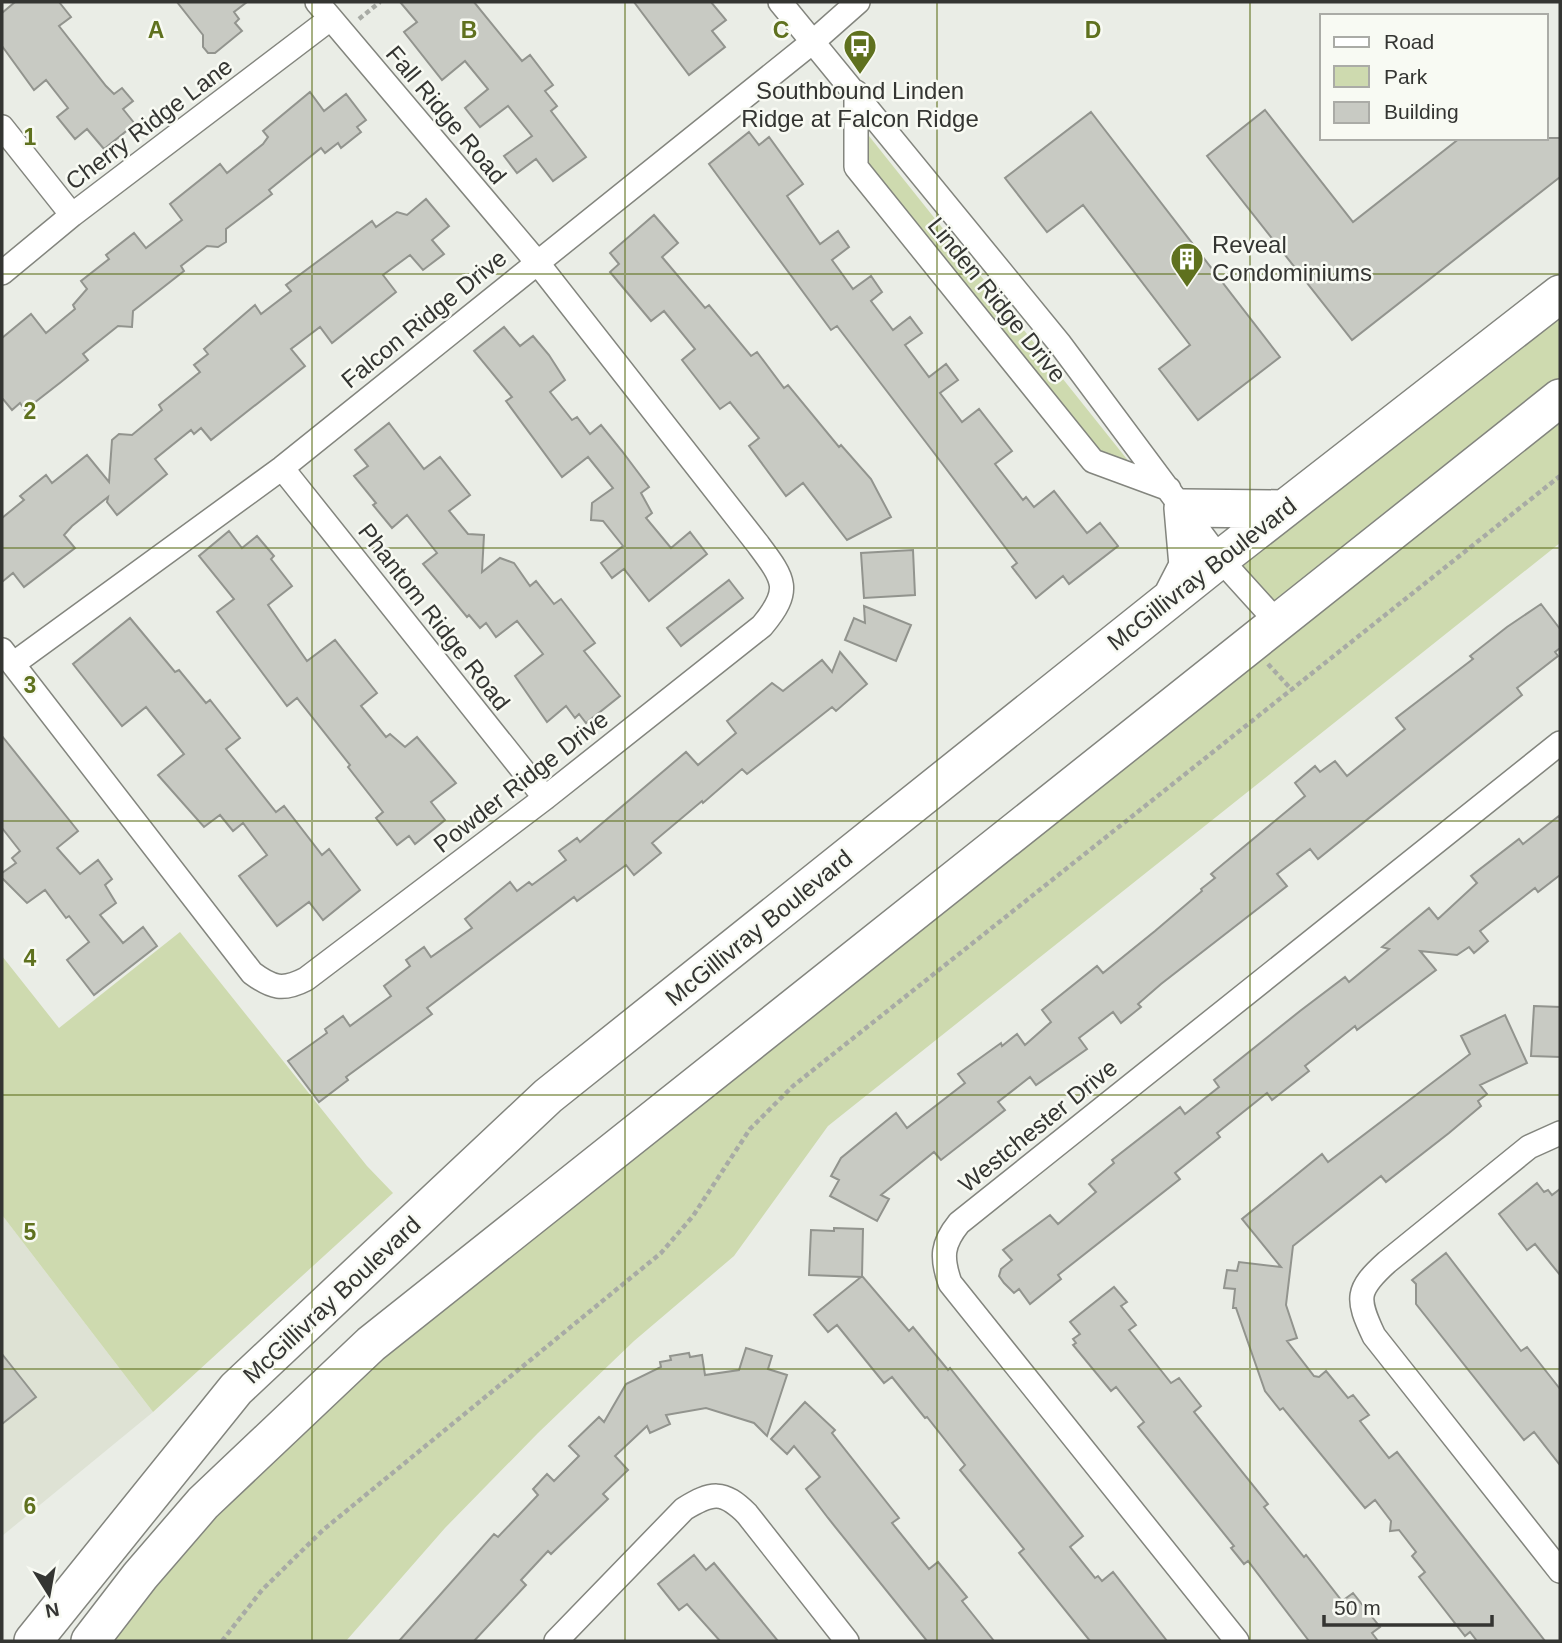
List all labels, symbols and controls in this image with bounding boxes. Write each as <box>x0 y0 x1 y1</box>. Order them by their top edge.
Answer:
legend <box>1320 14 1548 140</box>
text: A <box>148 17 164 43</box>
text: B <box>461 17 477 43</box>
text: C <box>773 17 789 43</box>
text: D <box>1085 17 1101 43</box>
bus stop icon: Southbound Linden Ridge at Falcon Ridge <box>841 27 879 76</box>
text: Road <box>1384 30 1434 53</box>
street label: Fall Ridge Road <box>381 40 512 189</box>
street label: Cherry Ridge Lane <box>60 52 237 195</box>
text: Park <box>1384 65 1428 88</box>
place label: Southbound Linden Ridge at Falcon Ridge <box>741 77 979 132</box>
text: Building <box>1384 100 1459 123</box>
text: 1 <box>24 124 37 150</box>
street label: Linden Ridge Drive <box>923 212 1072 387</box>
place label: Reveal Condominiums <box>1212 231 1372 286</box>
building icon: Reveal Condominiums <box>1168 240 1206 289</box>
street label: Falcon Ridge Drive <box>336 244 511 393</box>
text: 2 <box>24 398 36 424</box>
street label: McGillivray Boulevard <box>1102 492 1301 656</box>
street label: Phantom Ridge Road <box>353 518 516 715</box>
text: 3 <box>24 672 36 698</box>
street label: Powder Ridge Drive <box>428 705 613 858</box>
street label: McGillivray Boulevard <box>660 844 857 1011</box>
text: 4 <box>24 945 37 971</box>
street label: Westchester Drive <box>953 1054 1122 1198</box>
street label: McGillivray Boulevard <box>238 1211 426 1389</box>
text: 5 <box>24 1219 37 1245</box>
text: 6 <box>24 1493 36 1519</box>
north arrow <box>14 1559 84 1629</box>
scale bar <box>1324 1584 1492 1628</box>
text: 50 m <box>1334 1596 1381 1619</box>
text: N <box>43 1599 61 1622</box>

